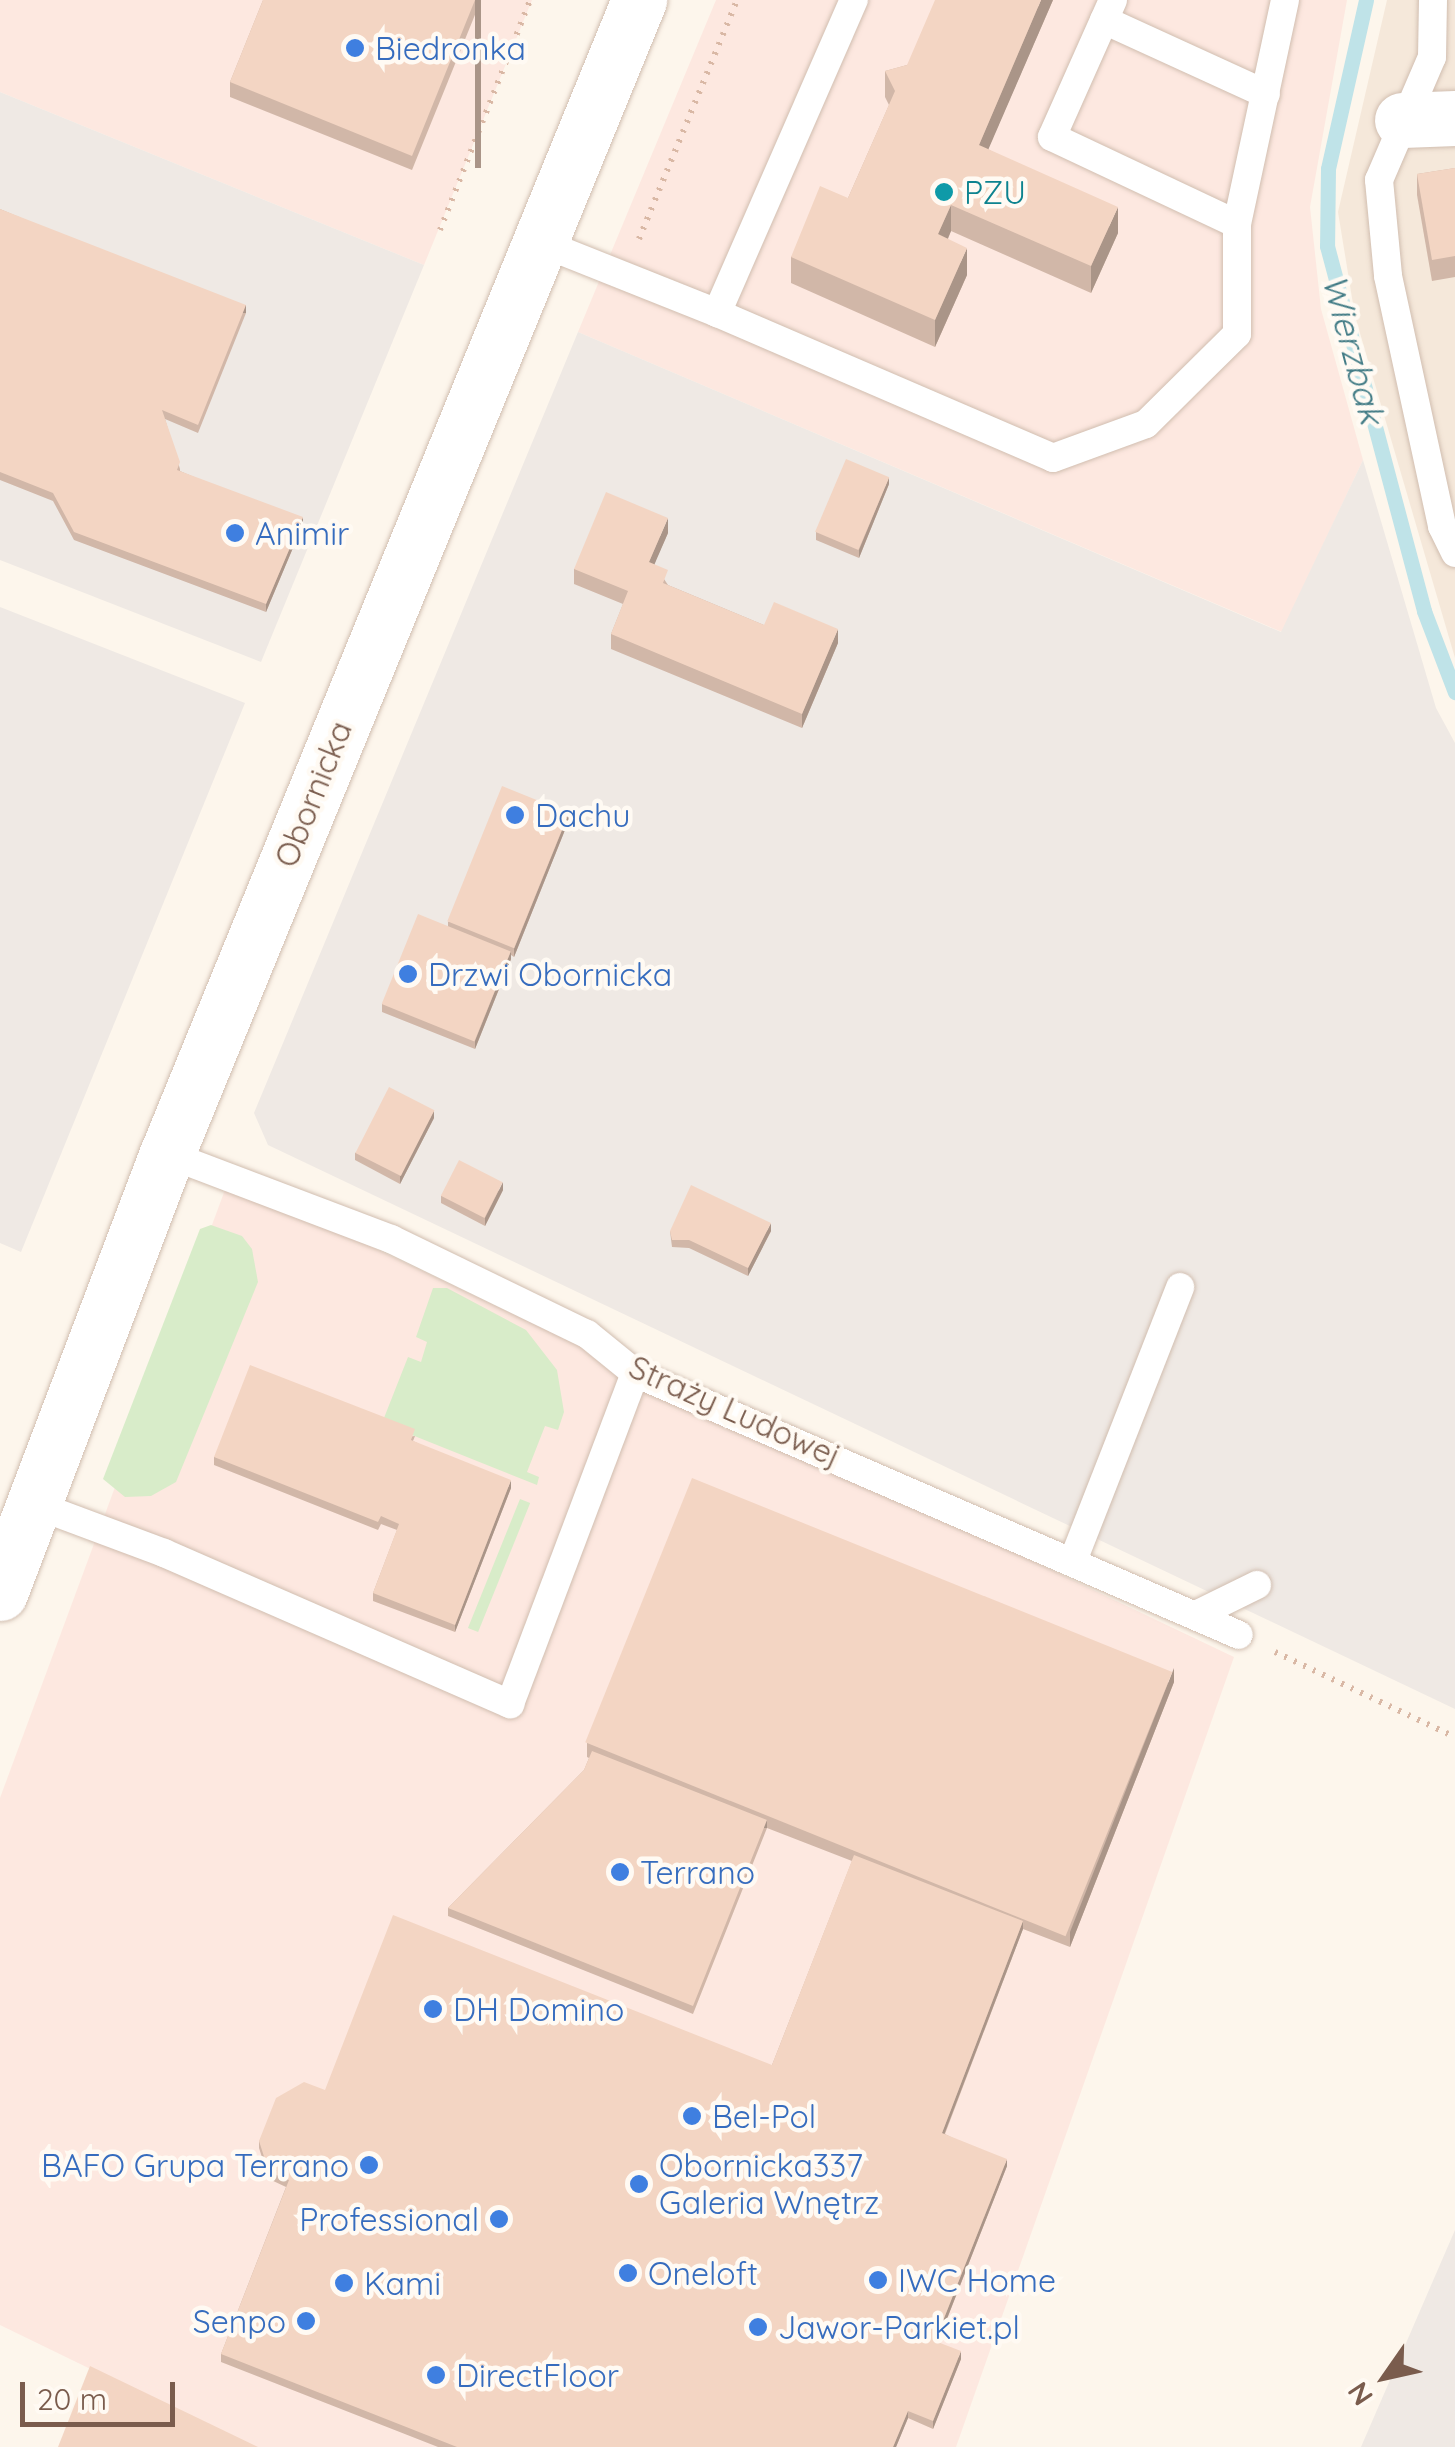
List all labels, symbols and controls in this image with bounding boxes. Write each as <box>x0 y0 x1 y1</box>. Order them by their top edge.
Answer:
place label: Biedronka <box>375 29 526 67</box>
marker: Biedronka <box>344 37 366 59</box>
place label: PZU <box>964 173 1026 211</box>
marker: PZU <box>933 181 955 203</box>
water label: Wierzbak <box>1314 270 1394 428</box>
place label: Animir <box>255 514 349 552</box>
marker: Animir <box>224 522 246 544</box>
street label: Obornicka <box>266 715 360 873</box>
place label: Dachu <box>535 796 630 834</box>
marker: Dachu <box>504 804 526 826</box>
place label: Drzwi Obornicka <box>428 955 672 993</box>
marker: Drzwi Obornicka <box>397 963 419 985</box>
street label: Straży Ludowej <box>623 1347 847 1475</box>
place label: Terrano <box>640 1853 755 1891</box>
marker: Terrano <box>609 1861 631 1883</box>
place label: DH Domino <box>453 1990 624 2028</box>
marker: DH Domino <box>422 1998 444 2020</box>
place label: Bel-Pol <box>712 2097 816 2135</box>
marker: Bel-Pol <box>681 2105 703 2127</box>
place label: BAFO Grupa Terrano <box>41 2146 349 2184</box>
place label: Obornicka337 Galeria Wnętrz <box>659 2147 879 2222</box>
marker: BAFO Grupa Terrano <box>358 2154 380 2176</box>
marker: Obornicka337 Galeria Wnętrz <box>628 2173 650 2195</box>
place label: Professional <box>299 2200 479 2238</box>
marker: Professional <box>488 2208 510 2230</box>
place label: Oneloft <box>648 2254 758 2292</box>
place label: IWC Home <box>898 2261 1056 2299</box>
marker: Oneloft <box>617 2262 639 2284</box>
place label: Kami <box>364 2264 441 2302</box>
marker: IWC Home <box>867 2269 889 2291</box>
marker: Kami <box>333 2272 355 2294</box>
place label: Senpo <box>193 2302 286 2340</box>
place label: Jawor-Parkiet.pl <box>778 2308 1020 2346</box>
marker: Senpo <box>295 2310 317 2332</box>
marker: Jawor-Parkiet.pl <box>747 2316 769 2338</box>
north arrow <box>1335 2327 1435 2427</box>
place label: DirectFloor <box>456 2356 619 2394</box>
scale bar <box>25 2362 180 2424</box>
marker: DirectFloor <box>425 2364 447 2386</box>
text: N <box>1339 2376 1380 2412</box>
text: 20 m <box>37 2380 107 2418</box>

